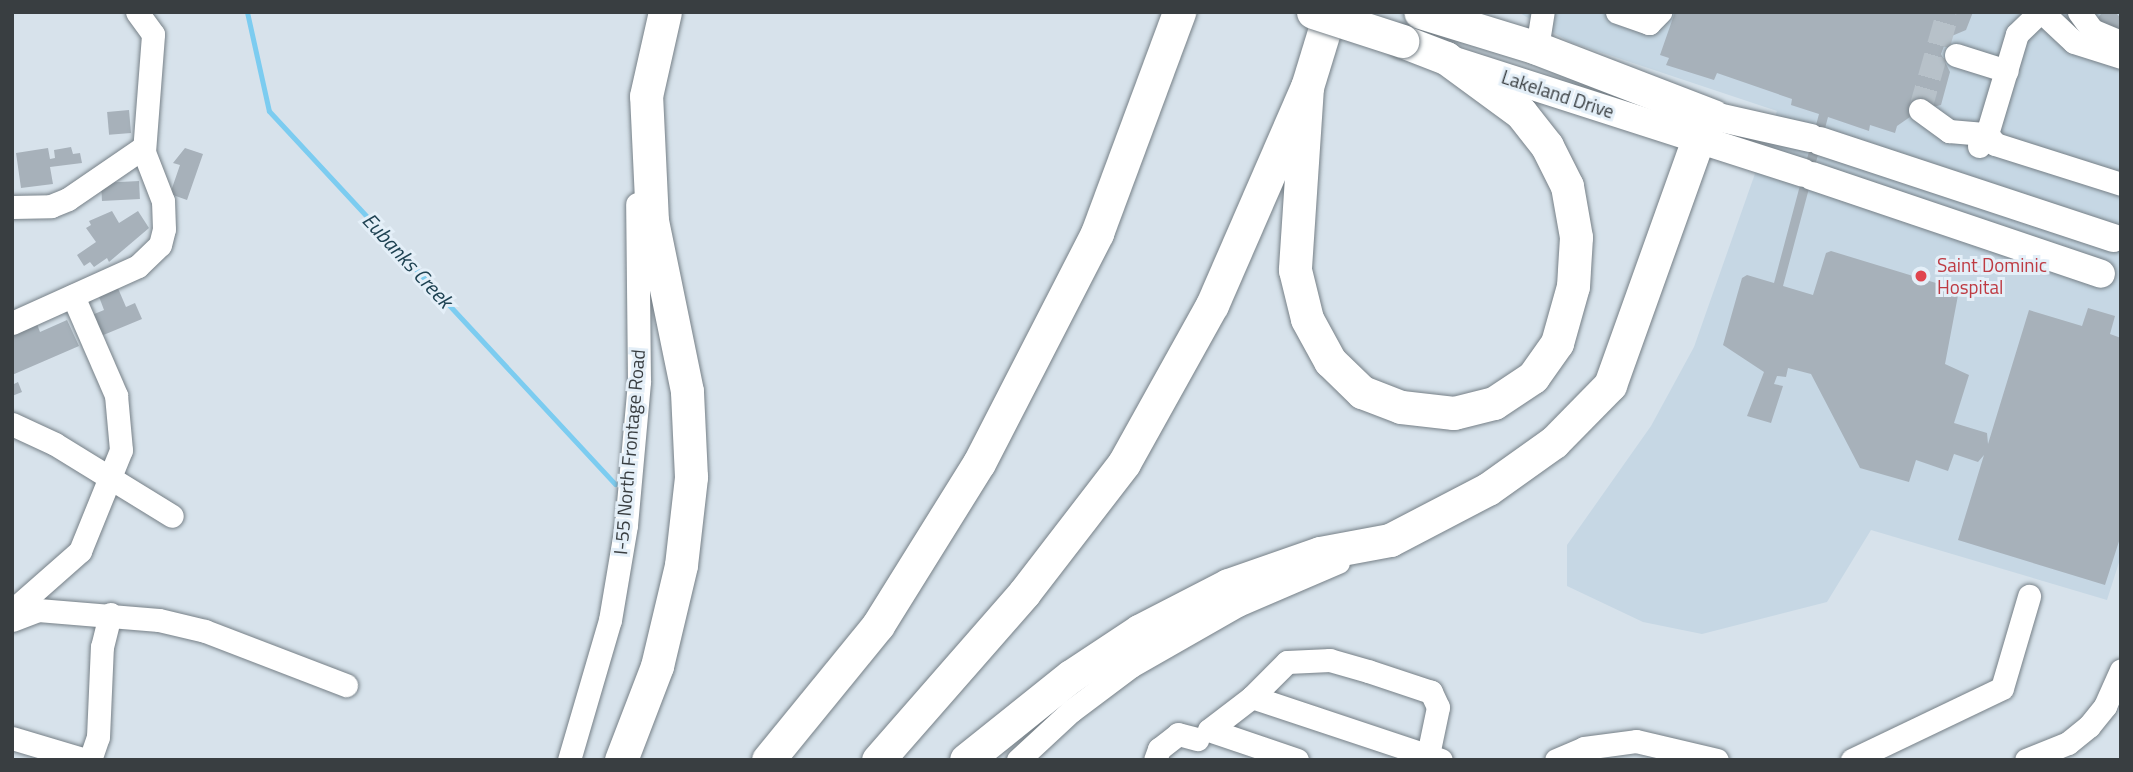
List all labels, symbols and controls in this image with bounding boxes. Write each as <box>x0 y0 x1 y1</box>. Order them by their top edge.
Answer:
street label: Lakeland Drive <box>1499 65 1617 123</box>
water label: Eubanks Creek <box>358 207 458 313</box>
place label: Saint Dominic Hospital <box>1937 254 2047 298</box>
marker: Saint Dominic Hospital <box>1911 266 1931 286</box>
street label: I-55 North Frontage Road <box>609 348 649 556</box>

